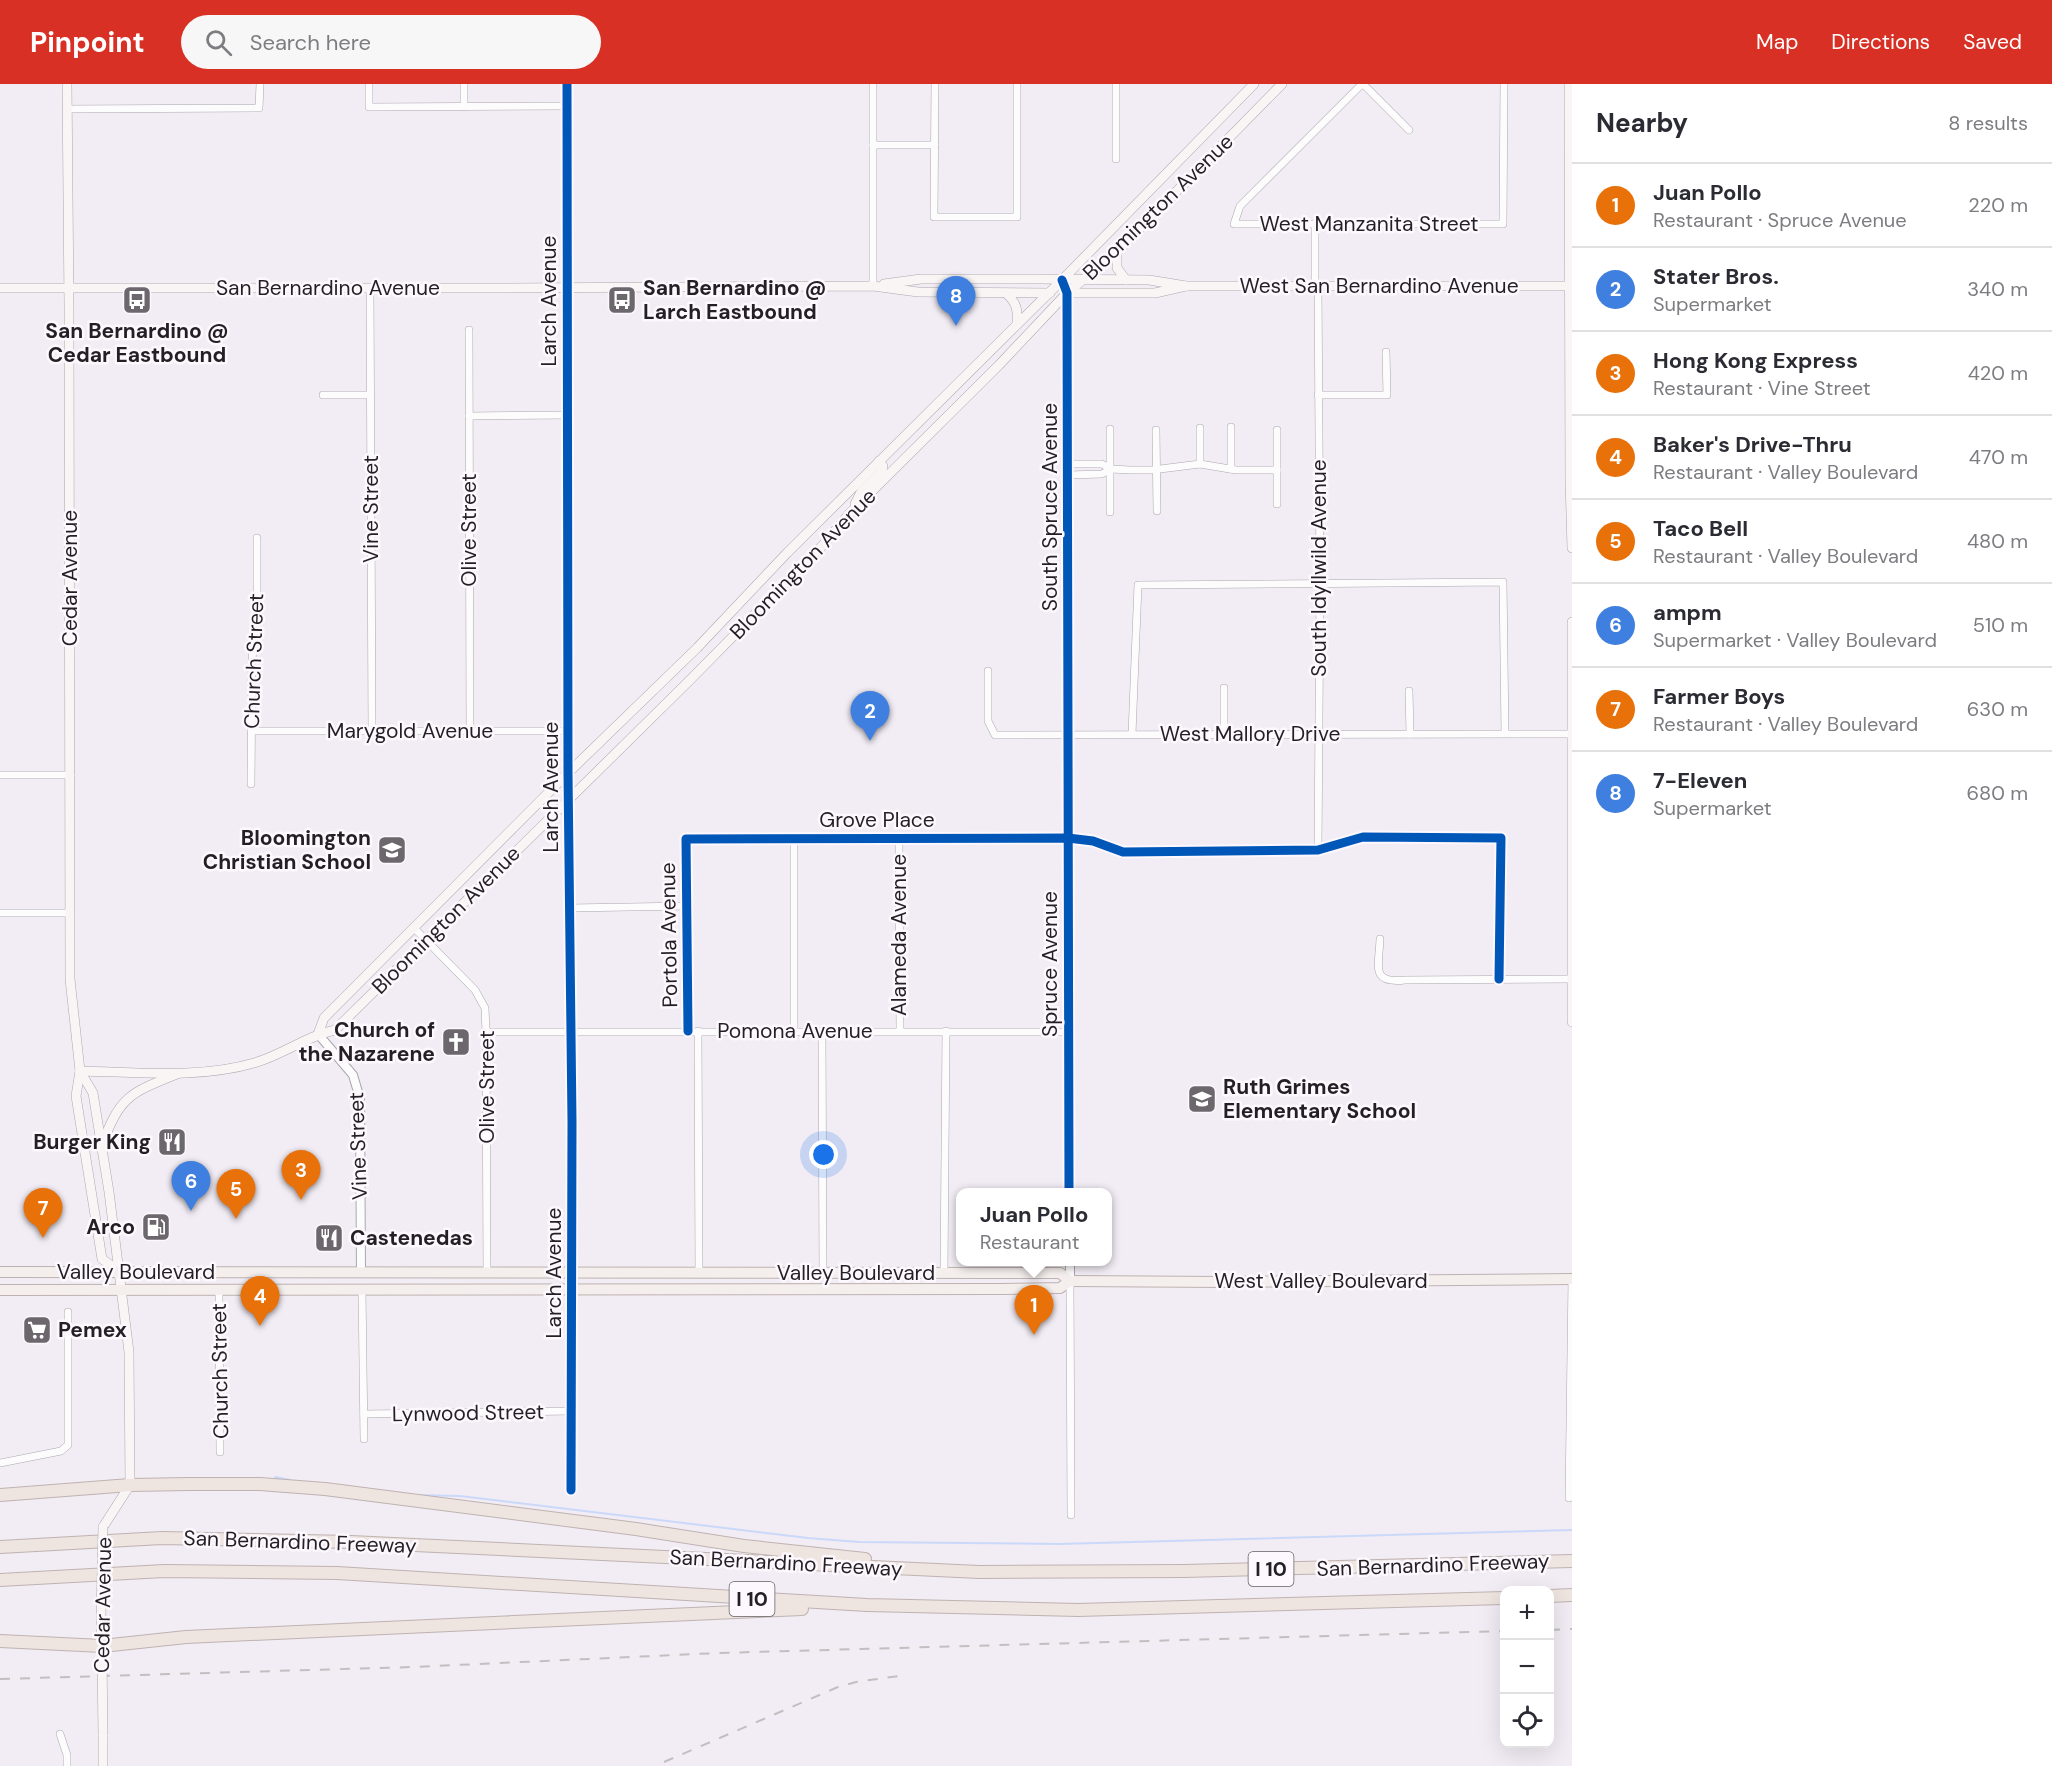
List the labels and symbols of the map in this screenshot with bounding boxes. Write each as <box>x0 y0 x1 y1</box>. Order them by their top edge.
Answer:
street label: Bloomington Avenue <box>1077 128 1239 286</box>
street label: West Manzanita Street <box>1259 210 1479 238</box>
street label: Larch Avenue <box>535 235 563 366</box>
street label: West San Bernardino Avenue <box>1239 272 1519 300</box>
street label: San Bernardino Avenue <box>216 274 440 302</box>
place label: San Bernardino @ Larch Eastbound <box>643 274 826 326</box>
pin: 8 <box>936 276 976 326</box>
bus stop icon: San Bernardino @ Cedar Eastbound <box>121 284 153 316</box>
bus stop icon: San Bernardino @ Larch Eastbound <box>606 284 638 316</box>
place label: San Bernardino @ Cedar Eastbound <box>45 317 229 369</box>
street label: South Spruce Avenue <box>1036 403 1064 611</box>
street label: Vine Street <box>357 455 385 563</box>
street label: South Idyllwild Avenue <box>1305 459 1333 677</box>
street label: Olive Street <box>455 473 483 587</box>
street label: Bloomington Avenue <box>724 483 882 645</box>
street label: Cedar Avenue <box>56 510 84 646</box>
street label: Church Street <box>238 593 270 729</box>
pin: 2 <box>850 692 890 741</box>
street label: Marygold Avenue <box>327 717 493 745</box>
street label: West Mallory Drive <box>1160 720 1340 748</box>
street label: Larch Avenue <box>537 721 565 852</box>
street label: Grove Place <box>819 806 935 834</box>
place label: Bloomington Christian School <box>203 824 371 876</box>
school or university icon: Bloomington Christian School <box>376 834 408 866</box>
street label: Bloomington Avenue <box>366 840 526 1000</box>
street label: Alameda Avenue <box>885 854 913 1016</box>
street label: Portola Avenue <box>654 862 684 1008</box>
street label: Spruce Avenue <box>1036 891 1064 1037</box>
place label: Church of the Nazarene <box>298 1016 435 1068</box>
street label: Pomona Avenue <box>717 1017 873 1045</box>
church icon: Church of the Nazarene <box>440 1026 472 1058</box>
street label: Olive Street <box>473 1030 501 1144</box>
place label: Ruth Grimes Elementary School <box>1223 1073 1416 1125</box>
school or university icon: Ruth Grimes Elementary School <box>1186 1083 1218 1115</box>
street label: Vine Street <box>342 1091 374 1201</box>
restaurant icon: Burger King <box>156 1126 188 1158</box>
place label: Burger King <box>33 1128 151 1156</box>
your location <box>809 1140 838 1169</box>
pin: 3 <box>282 1150 320 1200</box>
pin: 6 <box>172 1162 210 1211</box>
pin: 5 <box>216 1170 256 1219</box>
pin: 7 <box>24 1188 63 1238</box>
street label: Larch Avenue <box>540 1207 568 1338</box>
fuel station icon: Arco <box>140 1211 172 1243</box>
place label: Arco <box>86 1213 135 1241</box>
restaurant icon: Castenedas <box>313 1222 345 1254</box>
place label: Castenedas <box>350 1224 473 1252</box>
street label: Valley Boulevard <box>57 1258 215 1286</box>
street label: Valley Boulevard <box>777 1259 935 1287</box>
street label: West Valley Boulevard <box>1214 1267 1428 1295</box>
pin: 4 <box>240 1276 280 1326</box>
pin: 1 <box>1014 1286 1054 1335</box>
street label: Church Street <box>205 1303 235 1439</box>
supermarket icon: Pemex <box>21 1314 53 1346</box>
place label: Pemex <box>58 1316 127 1344</box>
street label: Lynwood Street <box>392 1398 544 1428</box>
street label: San Bernardino Freeway <box>183 1524 417 1560</box>
street label: Cedar Avenue <box>88 1537 118 1673</box>
street label: San Bernardino Freeway <box>669 1543 904 1583</box>
street label: San Bernardino Freeway <box>1316 1547 1550 1583</box>
road number: I 10 <box>1248 1552 1294 1586</box>
road number: I 10 <box>730 1582 774 1616</box>

